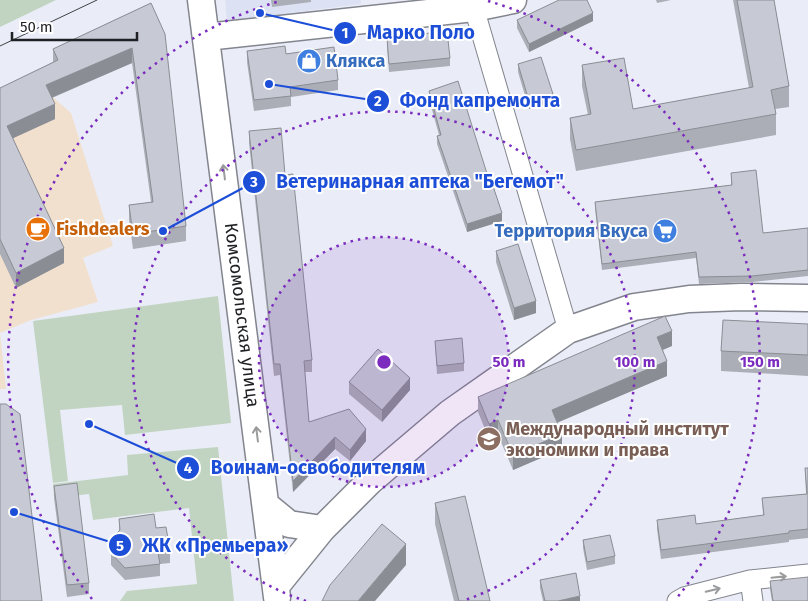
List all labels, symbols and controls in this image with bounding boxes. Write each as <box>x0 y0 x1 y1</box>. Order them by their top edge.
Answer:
scale bar <box>12 10 138 42</box>
callout: Марко Поло <box>333 16 485 50</box>
text: 50 m <box>20 18 53 36</box>
text: Марко Поло <box>367 21 475 44</box>
text: 1 <box>342 24 348 42</box>
shop icon: Клякса <box>296 48 322 74</box>
place label: Клякса <box>326 50 386 72</box>
callout: Фонд капремонта <box>365 84 571 118</box>
text: Фонд капремонта <box>400 89 560 112</box>
text: 2 <box>374 92 382 110</box>
one-way arrow <box>218 164 228 180</box>
callout: Ветеринарная аптека "Бегемот" <box>242 165 574 199</box>
text: Ветеринарная аптека "Бегемот" <box>276 170 564 193</box>
text: 3 <box>249 173 258 191</box>
cafe icon: Fishdealers <box>25 216 51 242</box>
place label: Fishdealers <box>56 218 150 240</box>
supermarket icon: Территория Вкуса <box>652 218 678 244</box>
place label: Территория Вкуса <box>495 220 648 242</box>
street label: Комсомольская улица <box>220 221 264 409</box>
centre of rings <box>375 353 393 371</box>
text: 50 m <box>492 353 526 371</box>
text: 100 m <box>615 353 655 371</box>
text: 150 m <box>740 353 780 371</box>
place label: Международный институт экономики и права <box>506 418 729 461</box>
one-way arrow <box>252 426 262 442</box>
school or university icon: Международный институт экономики и права <box>476 426 502 452</box>
callout: Воинам-освободителям <box>175 451 435 485</box>
text: Воинам-освободителям <box>211 456 425 479</box>
text: 4 <box>184 459 193 477</box>
callout: ЖК «Премьера» <box>107 528 299 562</box>
text: ЖК «Премьера» <box>141 534 288 557</box>
text: 5 <box>116 537 124 555</box>
one-way arrow <box>771 572 787 582</box>
one-way arrow <box>705 585 721 594</box>

